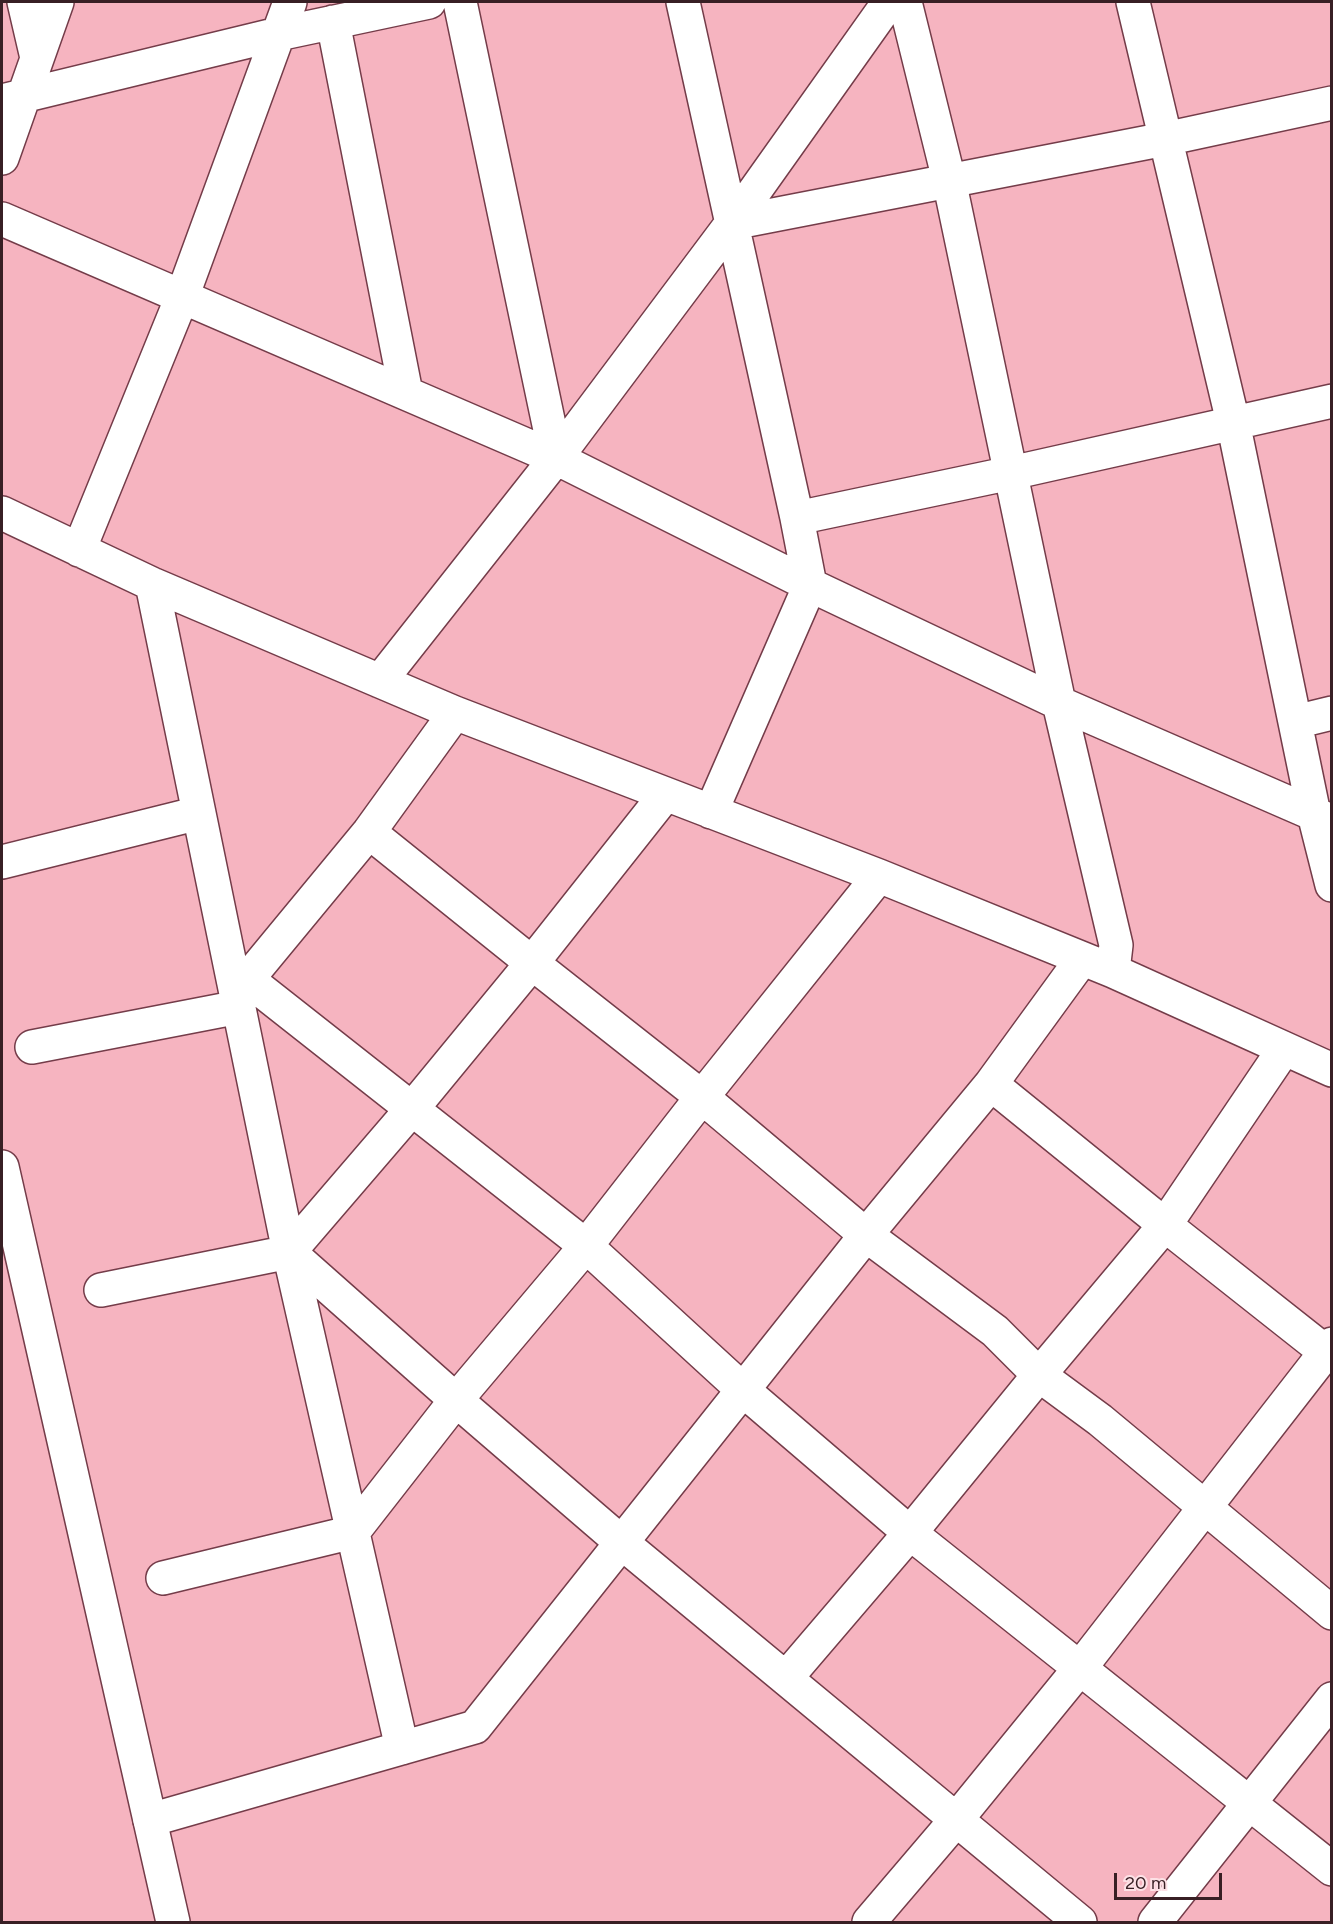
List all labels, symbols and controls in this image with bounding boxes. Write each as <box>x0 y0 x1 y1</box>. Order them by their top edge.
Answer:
scale bar <box>1117 1861 1225 1899</box>
text: 20 m <box>1125 1872 1166 1894</box>

